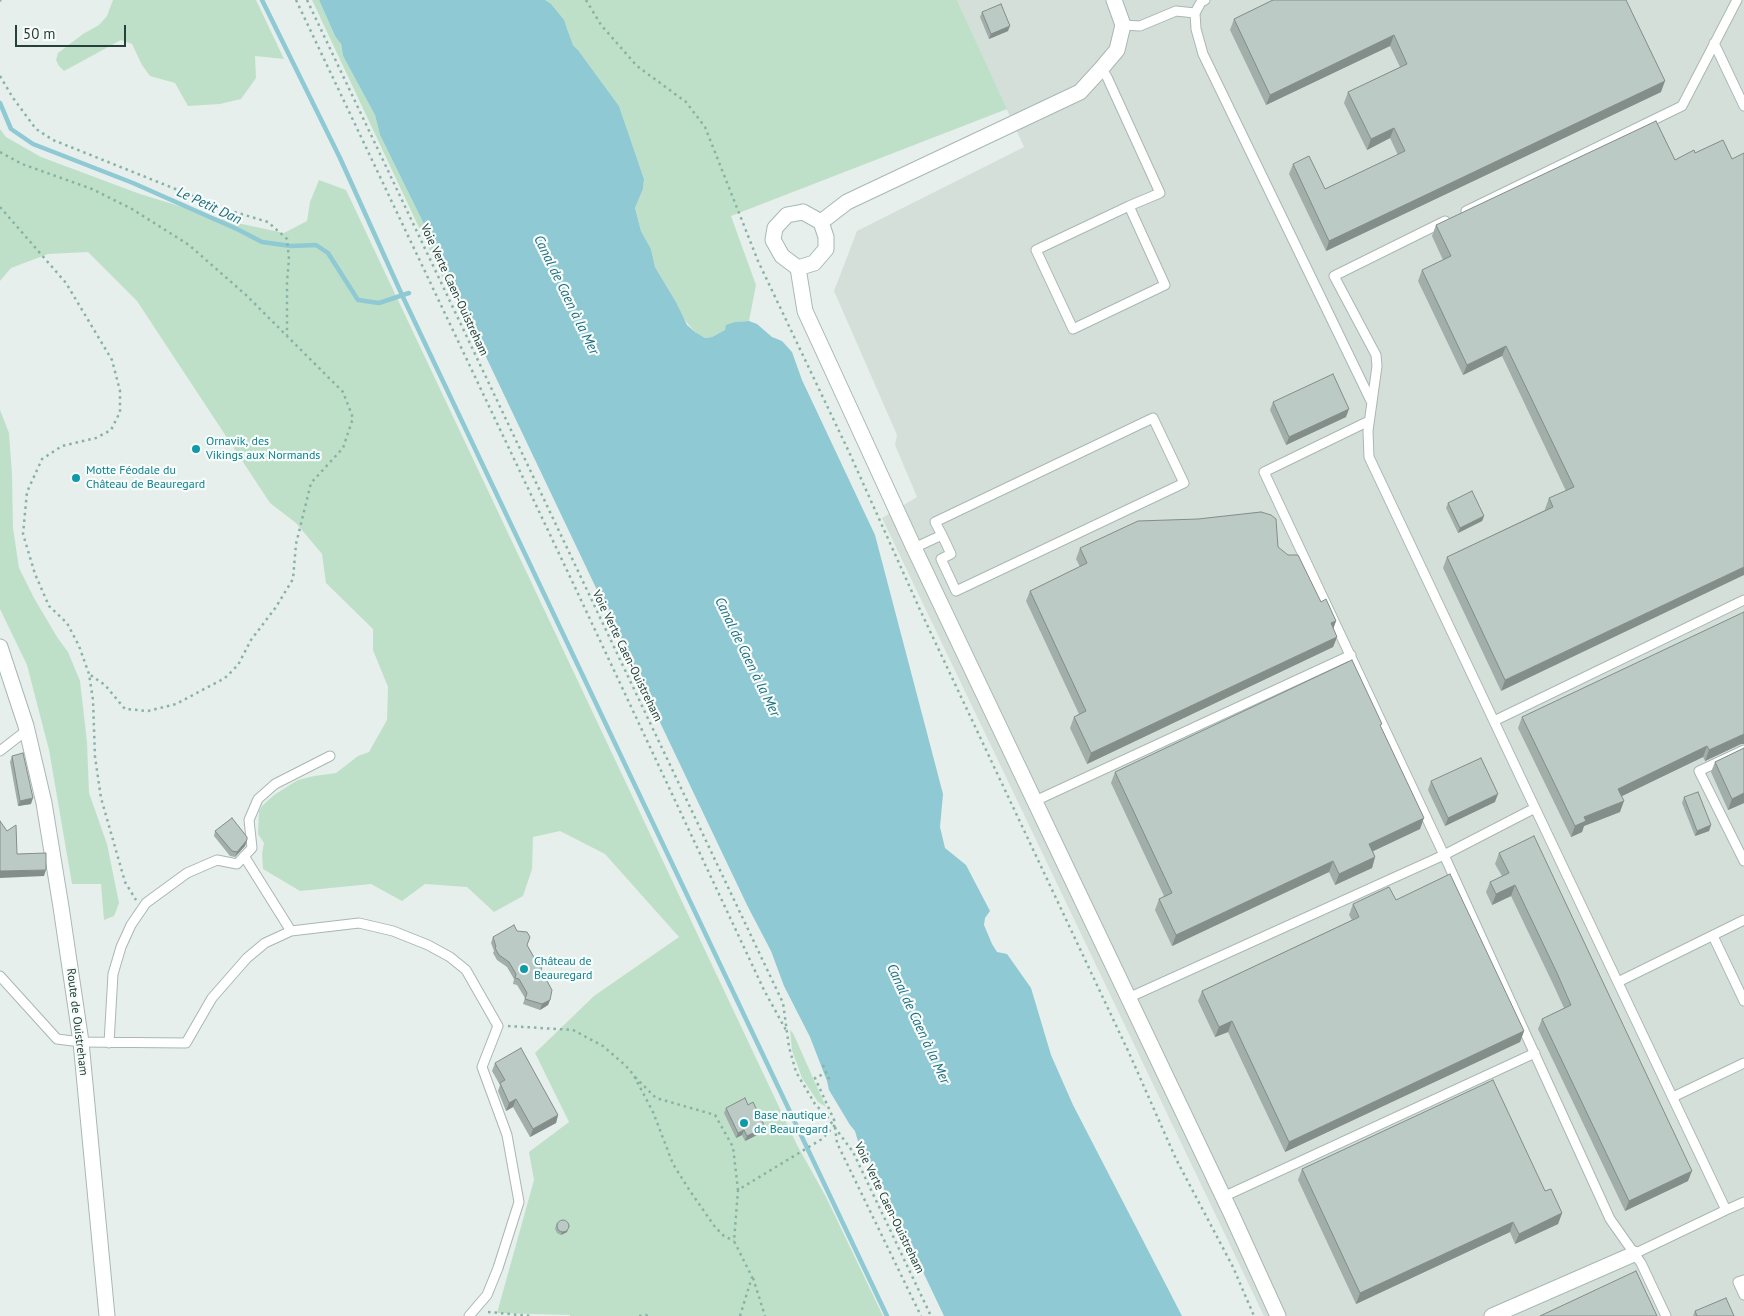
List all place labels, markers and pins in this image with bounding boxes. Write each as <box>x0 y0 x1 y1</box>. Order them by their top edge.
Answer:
place label: Ornavik, des Vikings aux Normands <box>206 435 320 463</box>
marker: Ornavik, des Vikings aux Normands <box>190 443 202 455</box>
place label: Motte Féodale du Château de Beauregard <box>86 464 205 492</box>
marker: Motte Féodale du Château de Beauregard <box>70 472 82 484</box>
place label: Château de Beauregard <box>534 955 592 983</box>
marker: Château de Beauregard <box>518 963 530 975</box>
place label: Base nautique de Beauregard <box>754 1109 828 1137</box>
marker: Base nautique de Beauregard <box>738 1117 750 1129</box>

